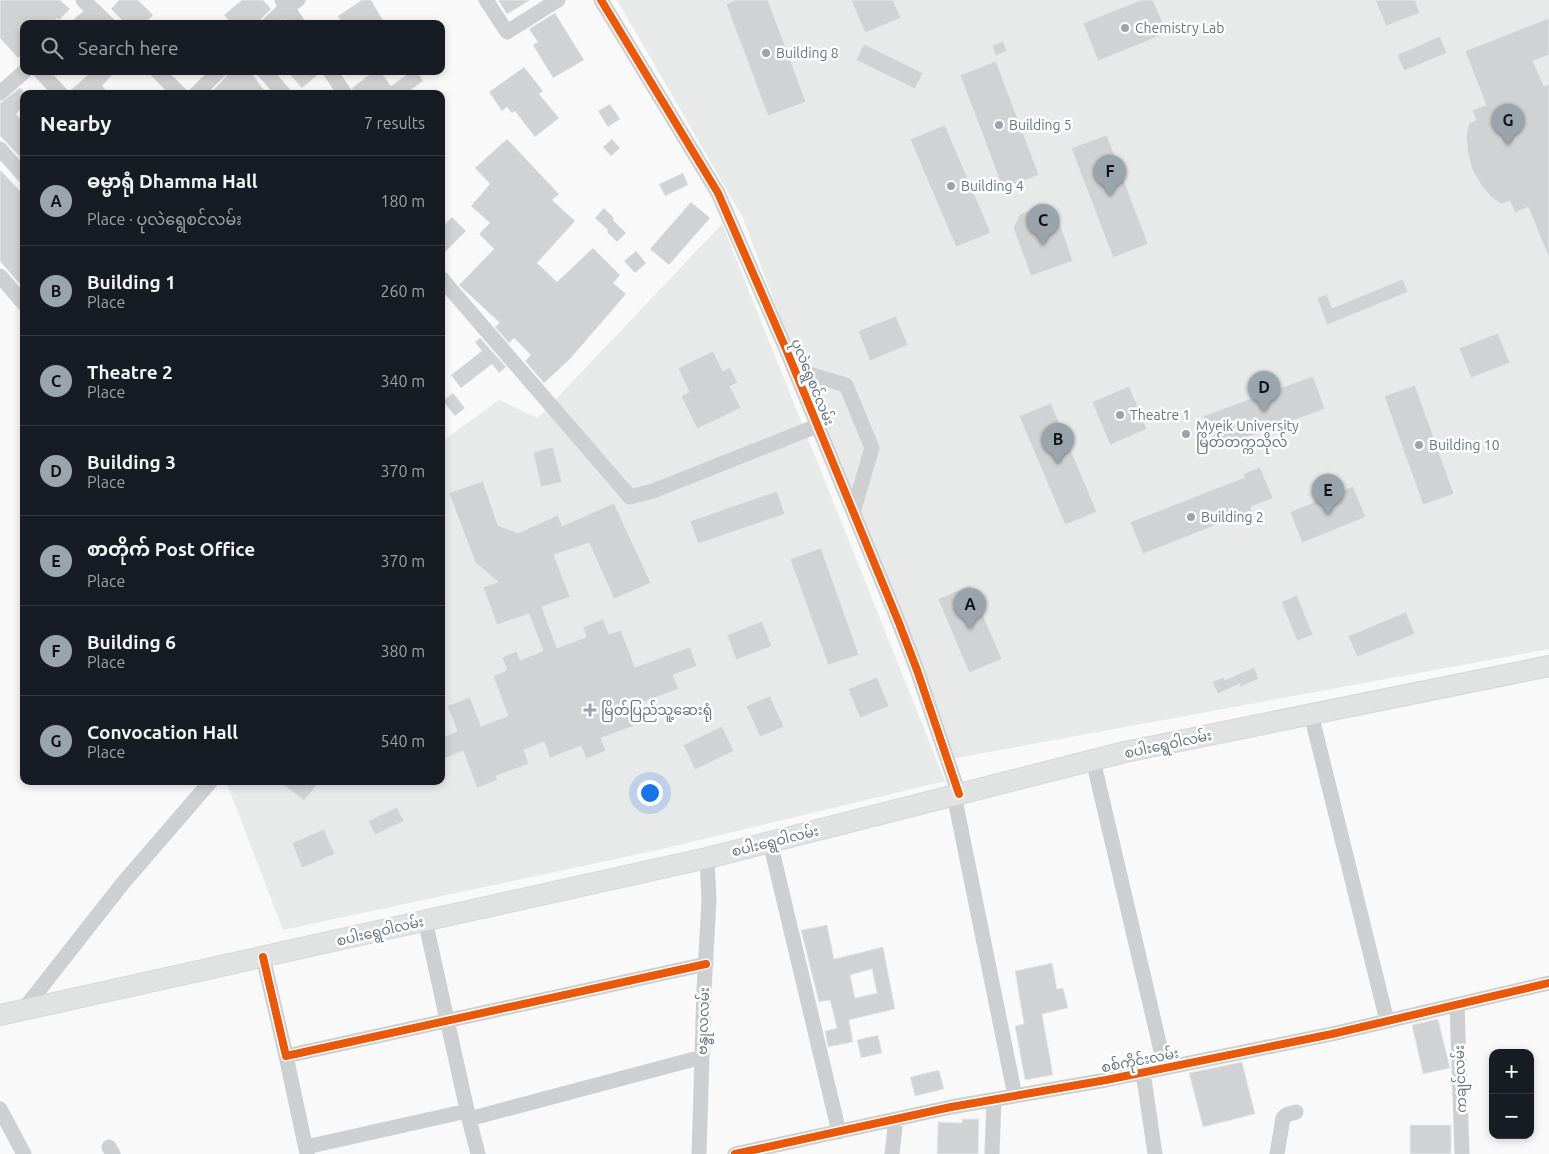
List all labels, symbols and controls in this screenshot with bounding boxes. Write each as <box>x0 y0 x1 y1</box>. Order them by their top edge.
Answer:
search box <box>20 20 445 75</box>
place label: Chemistry Lab <box>1135 20 1224 36</box>
marker: Chemistry Lab <box>1119 22 1131 34</box>
icon: search <box>38 34 66 62</box>
text: Search here <box>78 37 178 59</box>
place label: Building 8 <box>776 45 839 61</box>
marker: Building 8 <box>760 47 772 59</box>
pin: G <box>1492 104 1524 145</box>
text: Nearby <box>40 111 111 135</box>
text: 7 results <box>364 114 425 132</box>
place label: Building 5 <box>1009 117 1072 133</box>
marker: Building 5 <box>993 119 1005 131</box>
pin: F <box>1094 155 1126 196</box>
text: ဓမ္မာရုံ Dhamma Hall <box>87 170 258 192</box>
place label: Building 4 <box>961 178 1024 194</box>
marker: Building 4 <box>945 180 957 192</box>
text: A <box>50 192 62 210</box>
text: 180 m <box>380 192 425 210</box>
pin: C <box>1027 204 1059 245</box>
text: Place · ပုလဲရွေစင်လမ်း <box>87 210 242 228</box>
text: Building 1 <box>87 271 176 293</box>
text: B <box>51 282 61 300</box>
text: 260 m <box>380 282 425 300</box>
text: Place <box>87 293 125 311</box>
street label: ပုလဲရွေစင်လမ်း <box>785 336 840 429</box>
text: Theatre 2 <box>87 361 173 383</box>
pin: D <box>1248 371 1280 412</box>
text: C <box>51 372 61 390</box>
text: 340 m <box>380 372 425 390</box>
text: Place <box>87 383 125 401</box>
place label: Theatre 1 <box>1130 407 1190 423</box>
marker: Theatre 1 <box>1114 409 1126 421</box>
place label: Myeik University မြိတ်တက္ကသိုလ် <box>1196 418 1299 454</box>
pin: B <box>1042 423 1074 464</box>
marker: Myeik University မြိတ်တက္ကသိုလ် <box>1180 428 1192 440</box>
place label: Building 10 <box>1429 437 1500 453</box>
marker: Building 10 <box>1413 439 1425 451</box>
text: Building 3 <box>87 451 176 473</box>
text: D <box>50 462 62 480</box>
text: 370 m <box>380 462 425 480</box>
text: Place <box>87 473 125 491</box>
pin: E <box>1312 474 1344 515</box>
place label: Building 2 <box>1201 509 1264 525</box>
marker: Building 2 <box>1185 511 1197 523</box>
text: စာတိုက် Post Office <box>87 538 255 560</box>
text: E <box>51 552 61 570</box>
text: 370 m <box>380 552 425 570</box>
text: Place <box>87 572 125 590</box>
pin: A <box>954 588 986 629</box>
text: Building 6 <box>87 631 176 653</box>
text: F <box>52 642 61 660</box>
text: 380 m <box>380 642 425 660</box>
text: Place <box>87 653 125 671</box>
place label: မြိတ်ပြည်သူ့ဆေးရုံ <box>601 700 712 722</box>
marker: မြိတ်ပြည်သူ့ဆေးရုံ <box>583 703 597 717</box>
text: Convocation Hall <box>87 721 238 743</box>
street label: စပါးရွေဝါလမ်း <box>1122 725 1214 765</box>
text: G <box>50 732 62 750</box>
text: 540 m <box>380 732 425 750</box>
text: Place <box>87 743 125 761</box>
your location <box>637 780 663 806</box>
street label: စပါးရွေဝါလမ်း <box>729 821 821 863</box>
street label: စပါးရွေဝါလမ်း <box>334 911 426 953</box>
street label: ဗန္ဓုလလမ်း <box>692 987 717 1055</box>
street label: စစ်ကိုင်းလမ်း <box>1100 1043 1181 1079</box>
street label: ကချင်လမ်း <box>1449 1045 1473 1113</box>
map controls <box>1489 1049 1534 1139</box>
button: + <box>1489 1049 1534 1094</box>
button: − <box>1489 1094 1534 1139</box>

